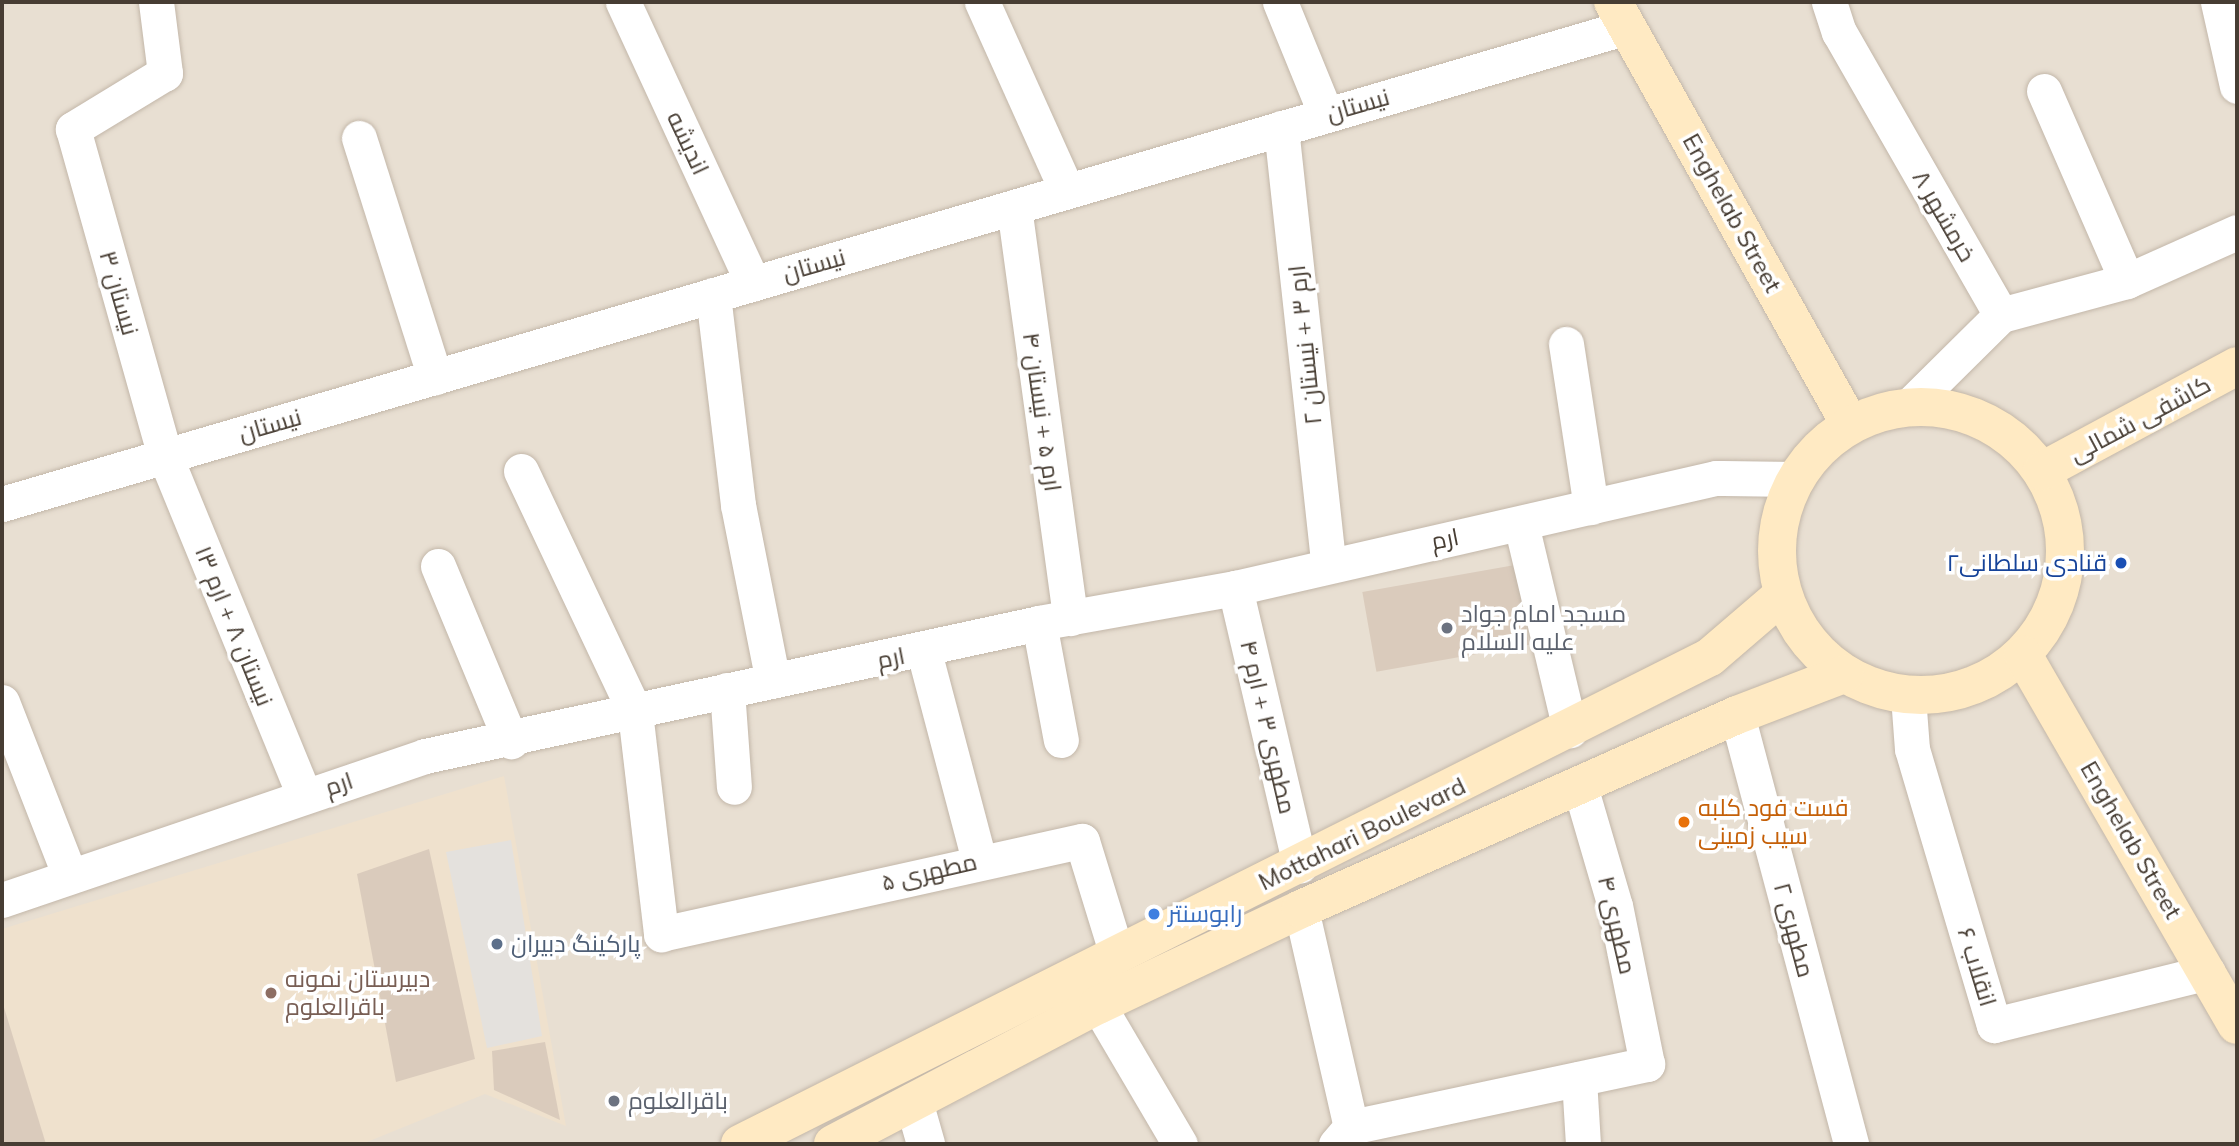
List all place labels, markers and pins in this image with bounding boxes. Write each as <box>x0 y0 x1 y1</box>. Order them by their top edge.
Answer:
place label: قنادی سلطانی۲ <box>1946 549 2107 577</box>
marker: قنادی سلطانی۲ <box>2113 555 2129 571</box>
place label: مسجد امام جواد علیه السلام <box>1461 600 1626 656</box>
marker: مسجد امام جواد علیه السلام <box>1439 620 1455 636</box>
place label: فست فود کلبه سیب زمینی <box>1698 794 1849 850</box>
marker: فست فود کلبه سیب زمینی <box>1676 814 1692 830</box>
place label: رابوسنتر <box>1168 900 1242 928</box>
marker: رابوسنتر <box>1146 906 1162 922</box>
place label: پارکینگ دبیران <box>511 930 640 958</box>
marker: پارکینگ دبیران <box>489 936 505 952</box>
place label: دبیرستان نمونه باقرالعلوم <box>285 965 430 1021</box>
marker: دبیرستان نمونه باقرالعلوم <box>263 985 279 1001</box>
place label: باقرالعلوم <box>628 1087 728 1115</box>
marker: باقرالعلوم <box>606 1093 622 1109</box>

